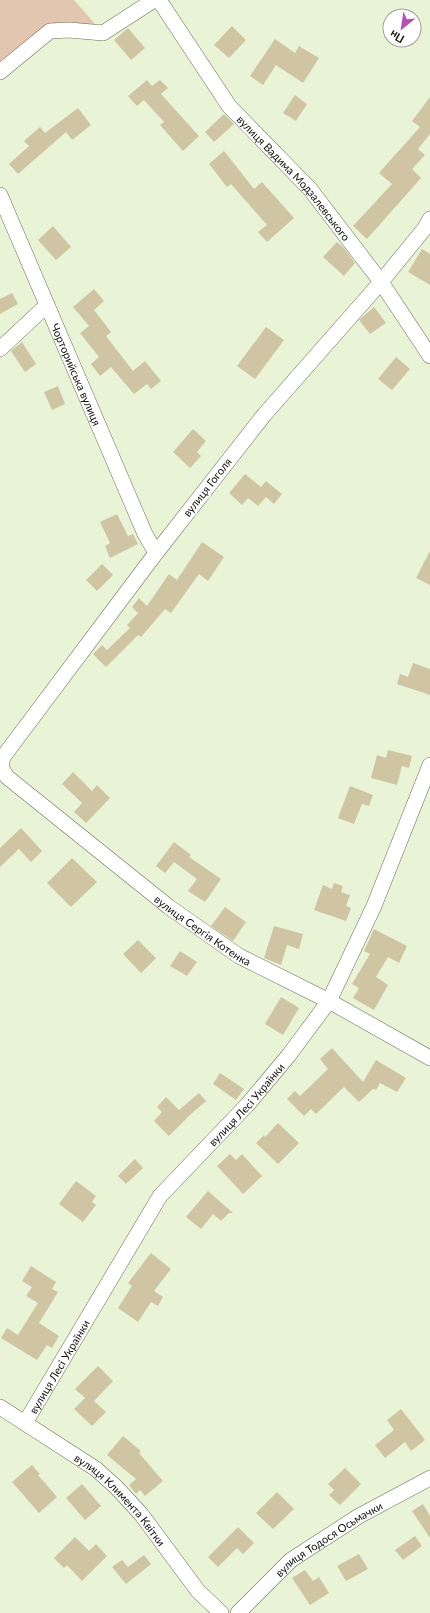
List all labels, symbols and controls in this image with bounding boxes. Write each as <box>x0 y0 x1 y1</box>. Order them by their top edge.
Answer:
north arrow <box>382 8 422 48</box>
text: Пн <box>387 28 406 46</box>
street label: вулиця Вадима Модзалевського <box>235 112 353 243</box>
street label: Чорторийська вулиця <box>49 321 104 427</box>
street label: вулиця Гоголя <box>180 455 234 519</box>
street label: вулиця Сергія Котенка <box>152 892 253 968</box>
street label: вулиця Лесі Українки <box>205 1060 286 1148</box>
street label: вулиця Лесі Українки <box>26 1317 92 1416</box>
street label: вулиця Климента Квітки <box>73 1451 169 1548</box>
street label: вулиця Тодося Осьмачки <box>272 1498 384 1579</box>

